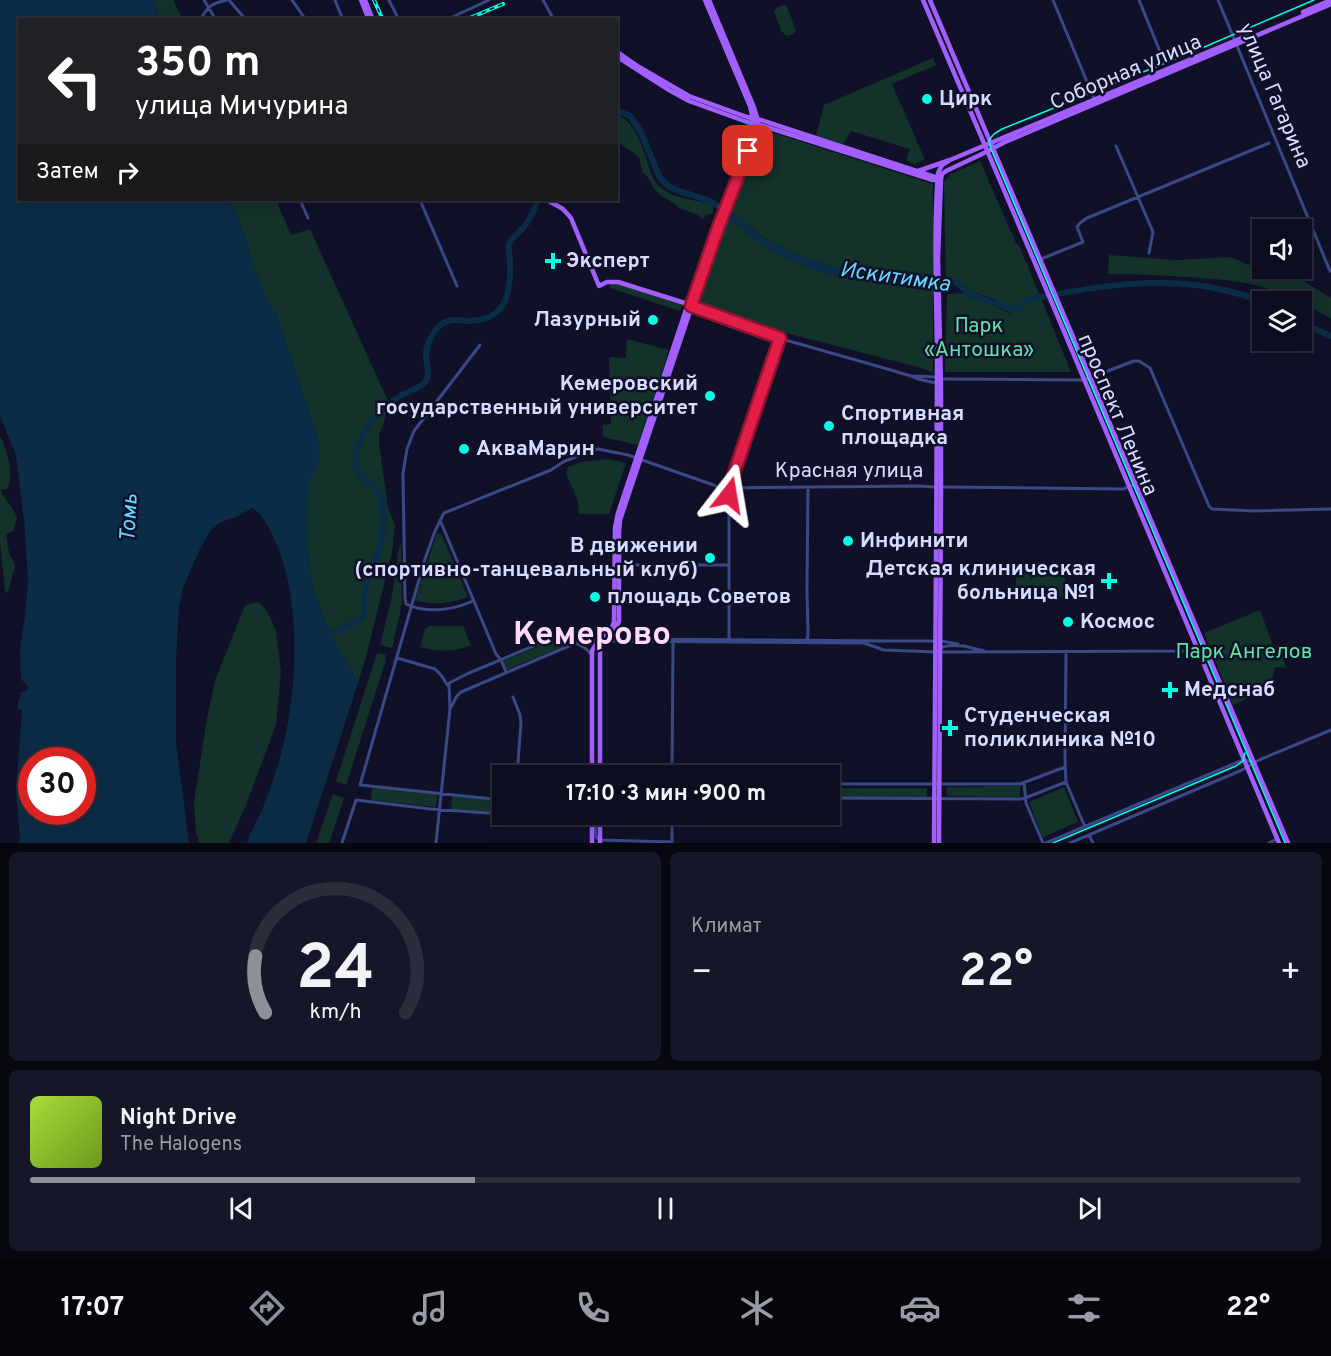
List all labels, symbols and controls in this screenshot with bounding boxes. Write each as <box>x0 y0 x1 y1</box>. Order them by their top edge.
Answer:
street label: улица Гагарина <box>1231 19 1317 173</box>
street label: Соборная улица <box>1046 29 1206 117</box>
text: 350 m <box>135 38 261 91</box>
icon: left <box>36 42 114 120</box>
place label: Цирк <box>939 86 992 113</box>
text: улица Мичурина <box>135 90 348 124</box>
marker: Цирк <box>920 92 934 106</box>
pin <box>722 125 773 176</box>
icon: arrive <box>731 134 764 167</box>
icon: right <box>111 156 144 189</box>
text: Затем <box>36 159 99 186</box>
map controls <box>1252 219 1312 351</box>
button: sound <box>1252 219 1312 279</box>
place label: Эксперт <box>566 248 650 275</box>
marker: Эксперт <box>544 252 562 270</box>
water label: Искитимка <box>838 257 953 299</box>
button: layers <box>1252 291 1312 351</box>
place label: Лазурный <box>533 307 641 334</box>
marker: Лазурный <box>646 313 660 327</box>
park label: Парк «Антошка» <box>924 313 1034 364</box>
street label: проспект Ленина <box>1071 330 1163 500</box>
place label: Кемеровский государственный университет <box>376 371 698 422</box>
marker: Кемеровский государственный университет <box>703 389 717 403</box>
place label: Спортивная площадка <box>841 401 964 452</box>
marker: Спортивная площадка <box>822 419 836 433</box>
place label: АкваМарин <box>476 436 595 463</box>
marker: АкваМарин <box>457 442 471 456</box>
street label: Красная улица <box>775 458 923 485</box>
position arrow <box>697 463 761 527</box>
water label: Томь <box>115 493 145 543</box>
place label: Инфинити <box>860 528 969 555</box>
place label: В движении (спортивно-танцевальный клуб) <box>355 533 698 584</box>
marker: Инфинити <box>841 534 855 548</box>
marker: В движении (спортивно-танцевальный клуб) <box>703 551 717 565</box>
place label: Детская клиническая больница №1 <box>866 556 1096 607</box>
marker: Детская клиническая больница №1 <box>1100 572 1118 590</box>
place label: площадь Советов <box>607 584 791 611</box>
marker: площадь Советов <box>588 590 602 604</box>
place label: Космос <box>1080 609 1155 636</box>
district label: Кемерово <box>513 615 671 657</box>
marker: Космос <box>1061 615 1075 629</box>
park label: Парк Ангелов <box>1176 639 1312 666</box>
place label: Медснаб <box>1184 677 1275 704</box>
marker: Медснаб <box>1161 681 1179 699</box>
place label: Студенческая поликлиника №10 <box>964 703 1156 754</box>
marker: Студенческая поликлиника №10 <box>941 719 959 737</box>
speed limit sign: 30 <box>18 747 96 825</box>
text: 17:10 · 3 мин · 900 m <box>566 781 766 808</box>
text: Климат <box>691 914 762 940</box>
text: 24 <box>296 932 374 1011</box>
text: 22° <box>959 945 1033 1002</box>
text: − <box>691 953 712 995</box>
text: + <box>1280 953 1301 995</box>
text: km/h <box>309 1000 361 1027</box>
text: Night Drive <box>120 1105 237 1132</box>
text: The Halogens <box>120 1132 242 1158</box>
icon: previous <box>225 1192 258 1225</box>
icon: pause <box>649 1192 682 1225</box>
icon: next <box>1073 1192 1106 1225</box>
icon: directions <box>246 1287 288 1329</box>
icon: music <box>409 1287 451 1329</box>
icon: phone <box>572 1287 614 1329</box>
icon: climate <box>736 1287 778 1329</box>
icon: car <box>899 1287 941 1329</box>
icon: filters <box>1063 1287 1105 1329</box>
text: 17:07 <box>61 1291 124 1325</box>
text: 22° <box>1226 1291 1270 1325</box>

